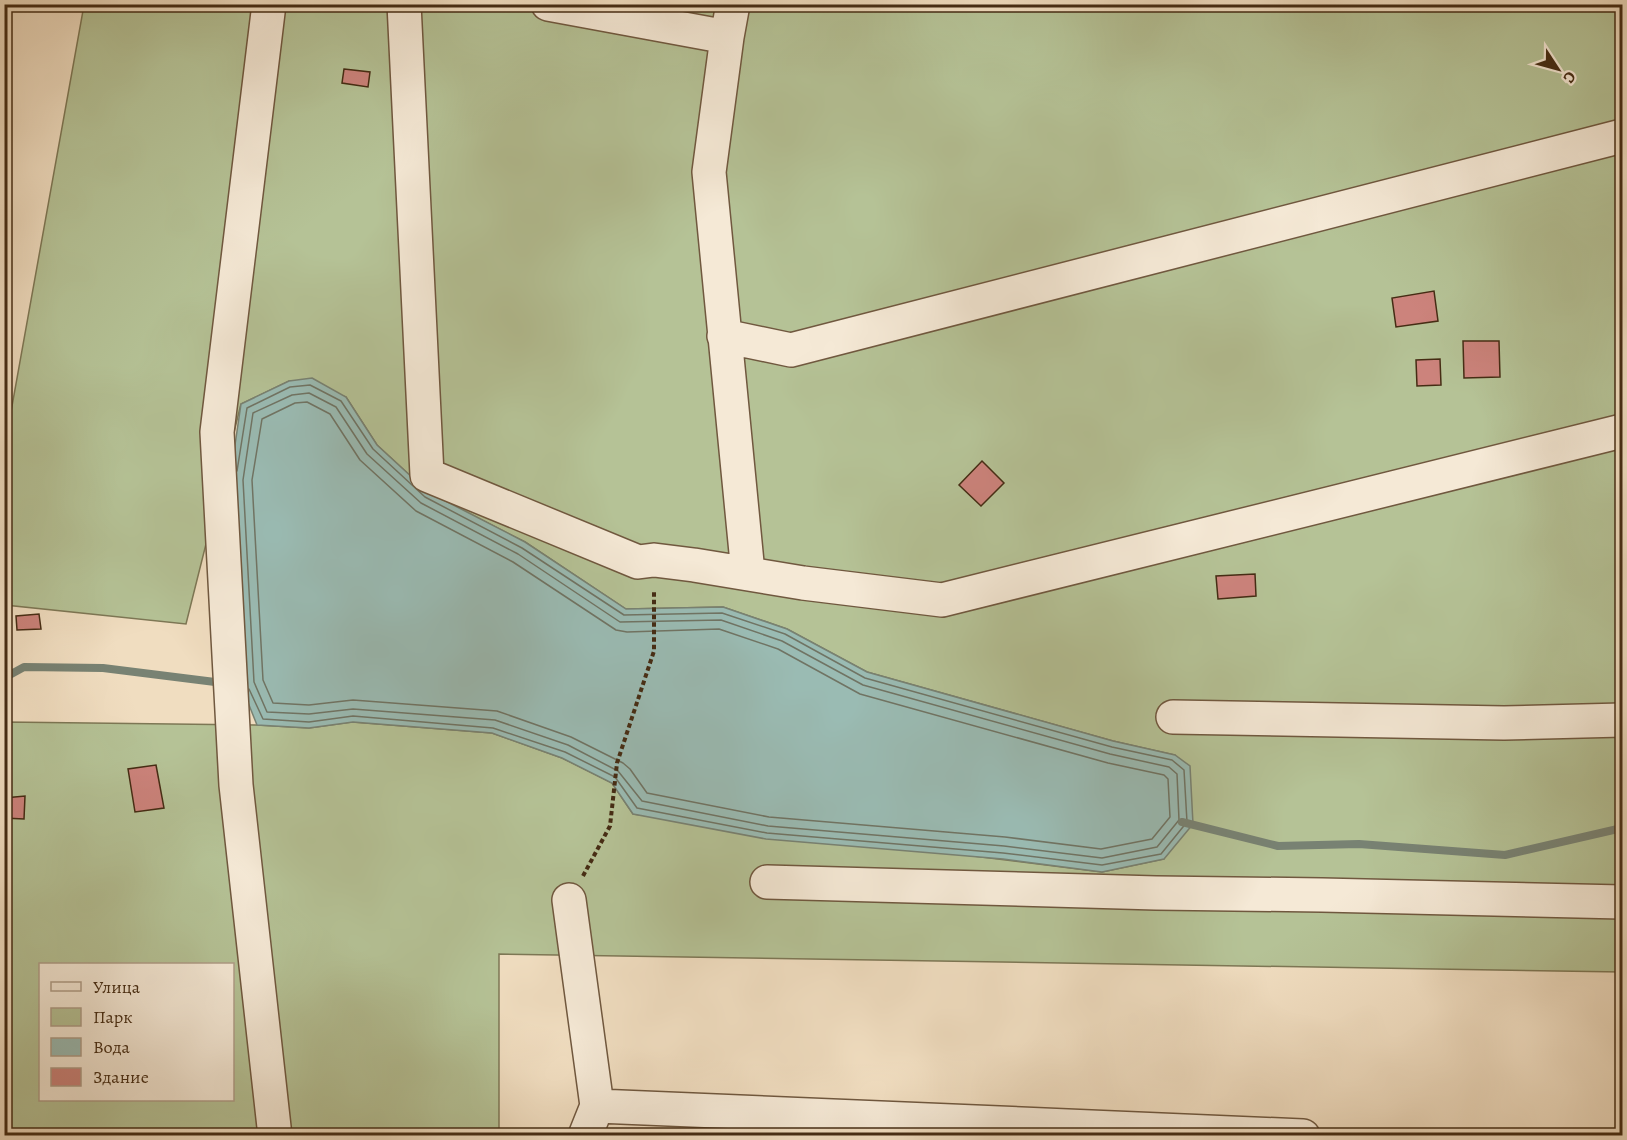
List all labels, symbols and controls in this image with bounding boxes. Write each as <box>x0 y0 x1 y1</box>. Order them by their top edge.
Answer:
north arrow <box>1528 39 1588 99</box>
text: С <box>1557 67 1581 88</box>
legend <box>39 963 234 1101</box>
text: Улица <box>93 975 141 999</box>
text: Парк <box>93 1005 133 1029</box>
text: Вода <box>93 1035 131 1059</box>
text: Здание <box>93 1065 149 1089</box>

